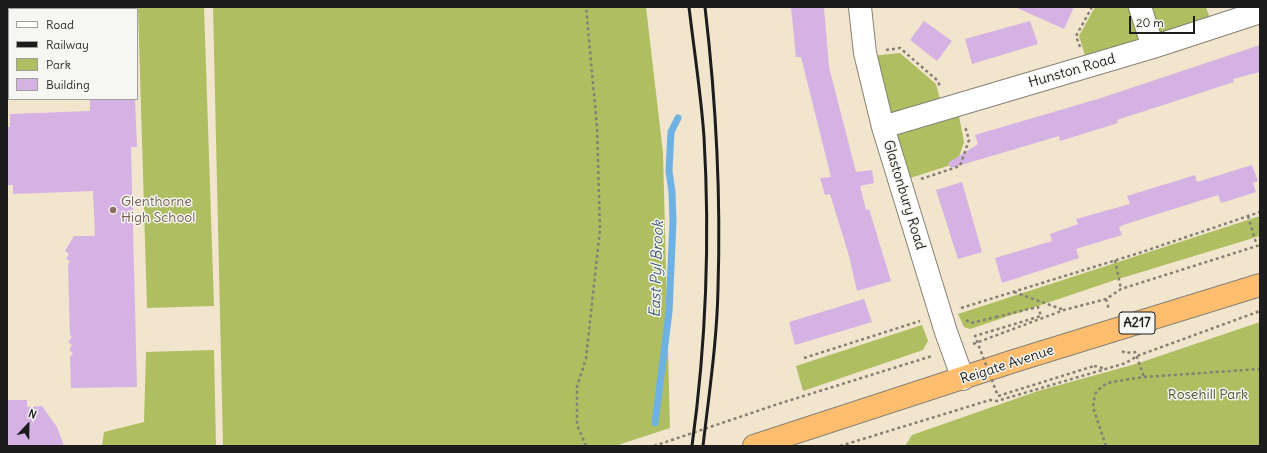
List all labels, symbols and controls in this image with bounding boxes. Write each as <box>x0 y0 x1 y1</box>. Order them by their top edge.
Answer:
legend <box>8 8 138 100</box>
scale bar <box>1131 8 1197 34</box>
text: 20 m <box>1136 15 1164 30</box>
text: Road <box>46 17 74 32</box>
text: Railway <box>46 37 89 52</box>
street label: Hunston Road <box>1027 51 1117 91</box>
text: Park <box>46 57 71 72</box>
text: Building <box>46 77 90 92</box>
street label: Glastonbury Road <box>879 138 929 252</box>
place label: Glenthorne High School <box>121 194 195 226</box>
marker: Glenthorne High School <box>108 205 118 215</box>
water label: East Pyl Brook <box>646 220 668 318</box>
road number: A217 <box>1119 312 1155 334</box>
street label: Reigate Avenue <box>958 342 1056 388</box>
park label: Rosehill Park <box>1168 387 1248 403</box>
north arrow <box>8 405 48 445</box>
text: N <box>26 406 39 422</box>

